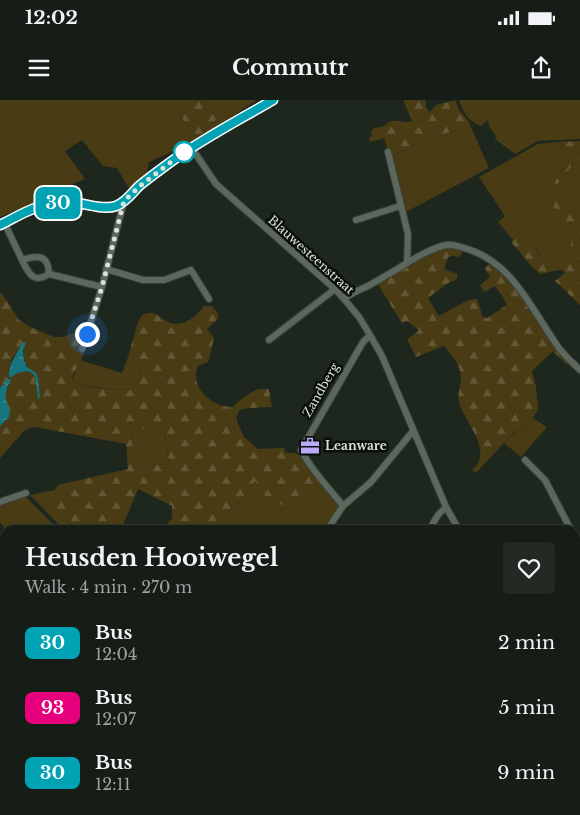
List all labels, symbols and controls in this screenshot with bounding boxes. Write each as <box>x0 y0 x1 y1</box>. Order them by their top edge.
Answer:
text: 12:02 <box>25 6 78 29</box>
icon: menu <box>25 54 53 82</box>
text: Commutr <box>232 54 348 81</box>
icon: share <box>527 54 555 82</box>
unlabelled marker <box>173 141 195 163</box>
line badge: 30 <box>36 187 80 219</box>
text: 30 <box>45 192 71 214</box>
street label: Blauwesteenstraat <box>265 212 358 297</box>
your location <box>75 322 100 347</box>
street label: Zandberg <box>299 359 342 419</box>
office icon: Leanware <box>299 435 321 457</box>
place label: Leanware <box>325 438 387 453</box>
button: heart <box>503 542 555 594</box>
text: Heusden Hooiwegel <box>25 543 278 572</box>
text: Walk · 4 min · 270 m <box>25 577 192 597</box>
text: Bus <box>95 621 132 644</box>
text: 2 min <box>498 631 555 654</box>
text: 30 <box>40 632 65 654</box>
text: 12:04 <box>95 644 137 664</box>
text: Bus <box>95 686 132 709</box>
text: 5 min <box>499 696 555 719</box>
text: 93 <box>41 697 64 719</box>
text: 12:07 <box>95 709 136 729</box>
text: Bus <box>95 751 132 774</box>
text: 9 min <box>497 761 555 784</box>
text: 30 <box>40 762 65 784</box>
text: 12:11 <box>95 774 131 794</box>

